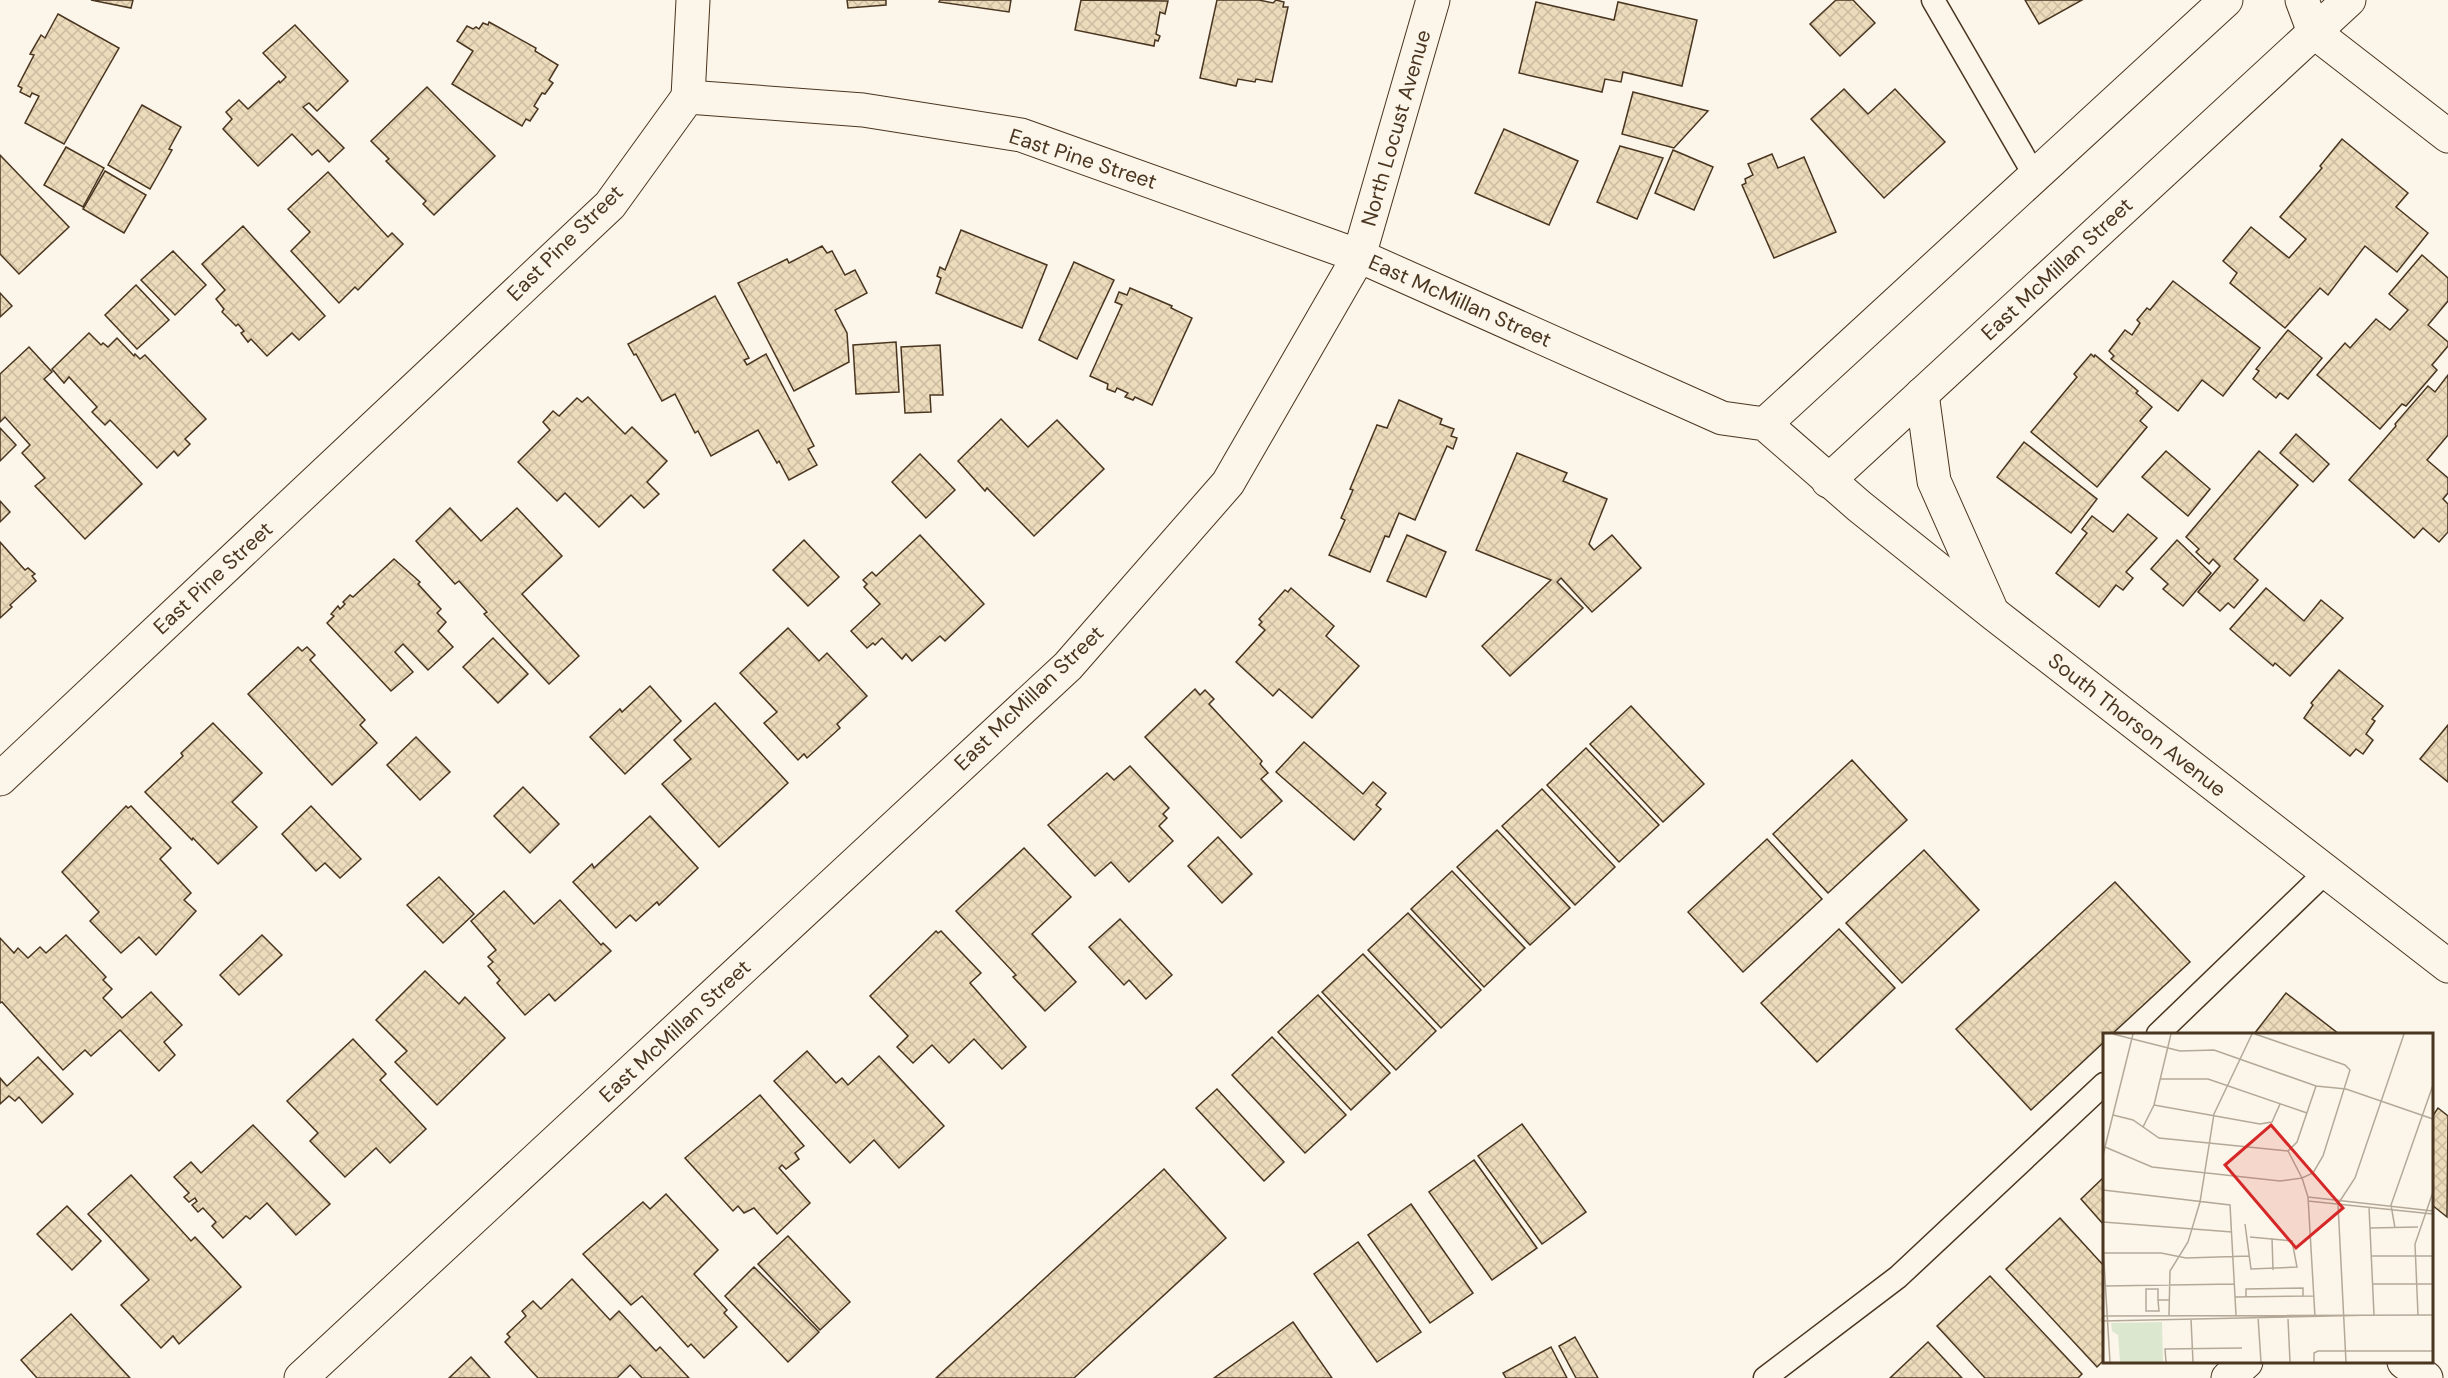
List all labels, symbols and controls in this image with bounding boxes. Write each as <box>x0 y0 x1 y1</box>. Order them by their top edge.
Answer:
street label: North Locust Avenue <box>1355 27 1437 229</box>
street label: East Pine Street <box>1006 122 1160 196</box>
street label: East Pine Street <box>501 179 629 307</box>
street label: East McMillan Street <box>1975 191 2139 347</box>
street label: East McMillan Street <box>1364 248 1556 354</box>
street label: East Pine Street <box>147 515 279 641</box>
street label: East McMillan Street <box>948 619 1110 777</box>
street label: South Thorson Avenue <box>2042 647 2232 803</box>
street label: East McMillan Street <box>593 953 757 1109</box>
inset map <box>2103 1033 2433 1363</box>

